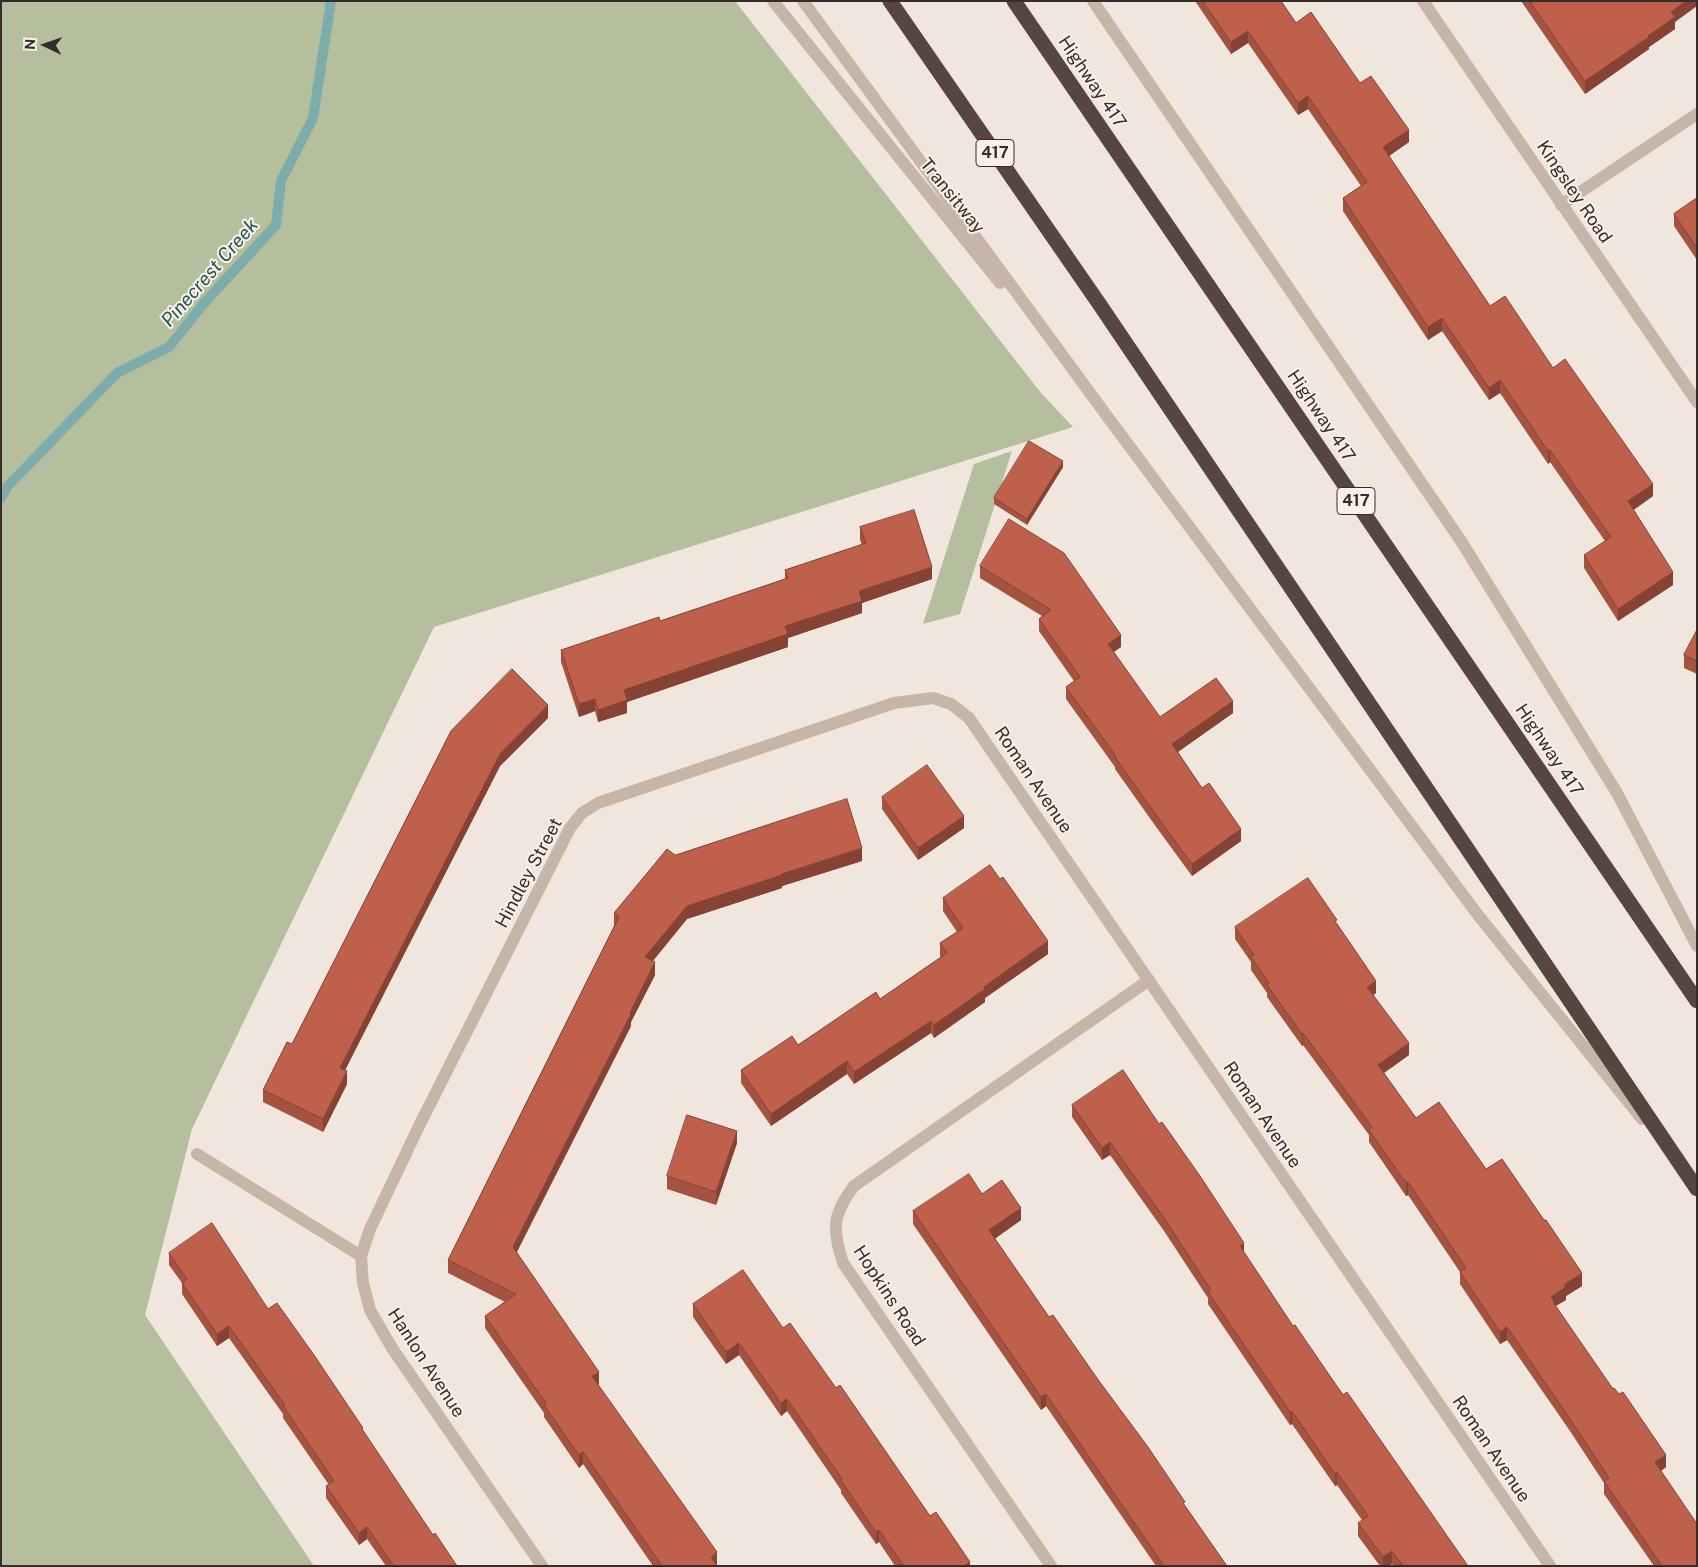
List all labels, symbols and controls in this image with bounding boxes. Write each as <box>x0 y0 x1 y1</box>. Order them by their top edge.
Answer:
north arrow <box>20 20 70 70</box>
street label: Highway 417 <box>1053 32 1131 132</box>
text: N <box>22 38 38 50</box>
street label: Kingsley Road <box>1532 137 1616 247</box>
road number: 417 <box>976 140 1014 167</box>
street label: Transitway <box>915 154 989 238</box>
water label: Pinecrest Creek <box>157 214 263 332</box>
street label: Highway 417 <box>1282 366 1360 466</box>
road number: 417 <box>1337 488 1375 514</box>
street label: Highway 417 <box>1510 700 1588 800</box>
street label: Roman Avenue <box>989 723 1077 837</box>
street label: Hindley Street <box>491 814 567 932</box>
street label: Roman Avenue <box>1218 1058 1306 1172</box>
street label: Hopkins Road <box>848 1242 930 1350</box>
street label: Hanlon Avenue <box>383 1304 469 1422</box>
street label: Roman Avenue <box>1447 1392 1535 1506</box>

